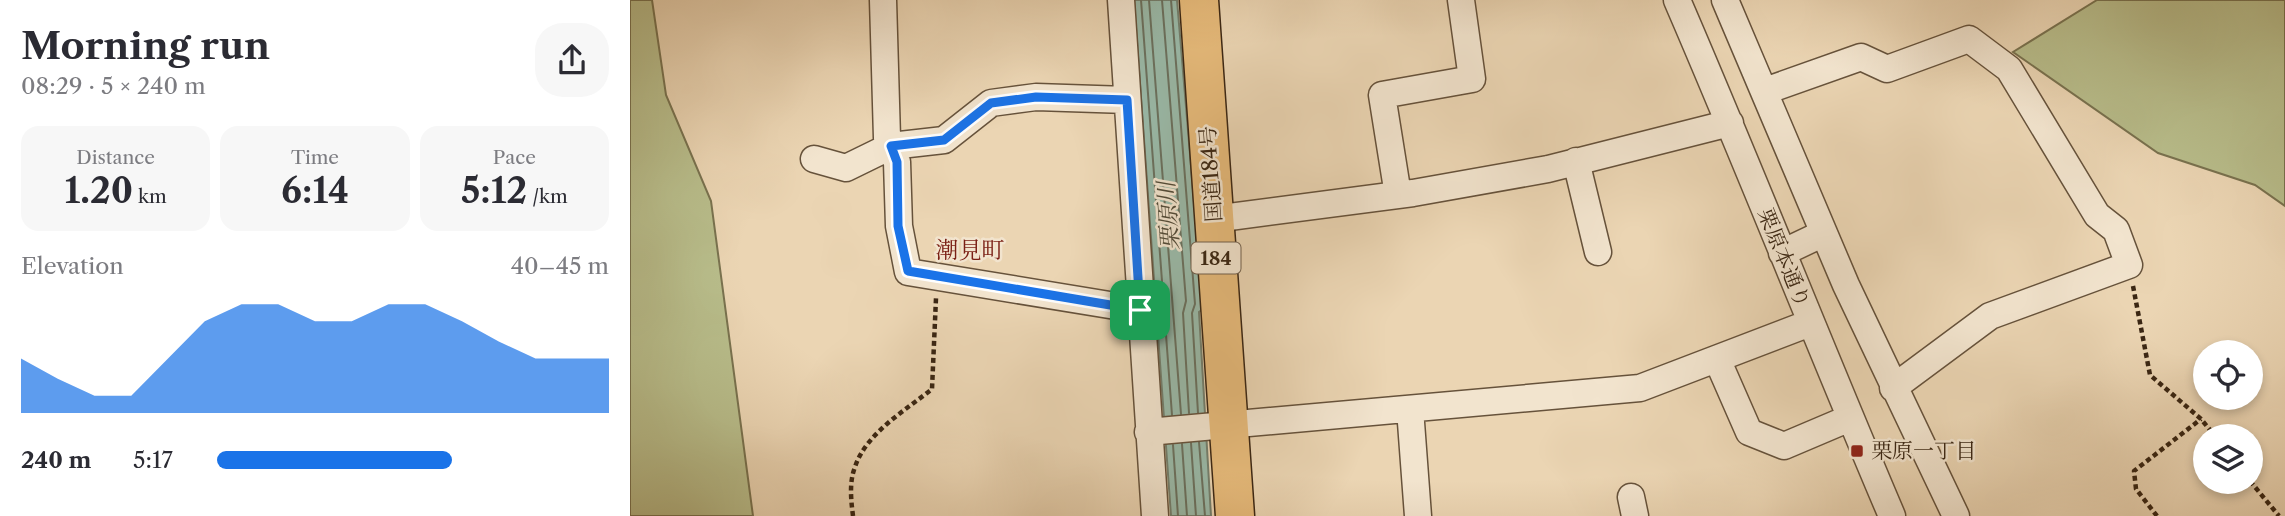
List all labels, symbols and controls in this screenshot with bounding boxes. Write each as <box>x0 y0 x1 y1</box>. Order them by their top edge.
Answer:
text: Morning run <box>21 22 270 69</box>
button: share <box>535 23 609 97</box>
text: 08:29 · 5 × 240 m <box>21 72 206 100</box>
street label: 国道184号 <box>1195 125 1226 223</box>
text: Distance <box>76 146 155 169</box>
text: Time <box>291 146 339 169</box>
text: Pace <box>493 146 536 169</box>
text: 1.20 <box>65 169 133 212</box>
text: 6:14 <box>281 169 349 212</box>
text: 5:12 <box>461 169 527 212</box>
water label: 栗原川 <box>1151 178 1184 251</box>
text: km <box>133 185 167 208</box>
text: /km <box>527 185 568 208</box>
street label: 栗原本通り <box>1753 204 1816 311</box>
district label: 潮見町 <box>936 236 1005 264</box>
road number: 184 <box>1192 242 1240 274</box>
text: Elevation <box>21 252 124 280</box>
text: 40–45 m <box>511 252 609 280</box>
pin <box>1110 280 1170 340</box>
icon: arrive <box>1121 291 1159 329</box>
map controls <box>2193 340 2263 494</box>
button: locate <box>2193 340 2263 410</box>
button: layers <box>2193 424 2263 494</box>
place label: 栗原一丁目 <box>1871 438 1976 463</box>
marker: 栗原一丁目 <box>1849 443 1865 459</box>
text: 240 m <box>21 446 92 474</box>
text: 5:17 <box>133 446 173 474</box>

